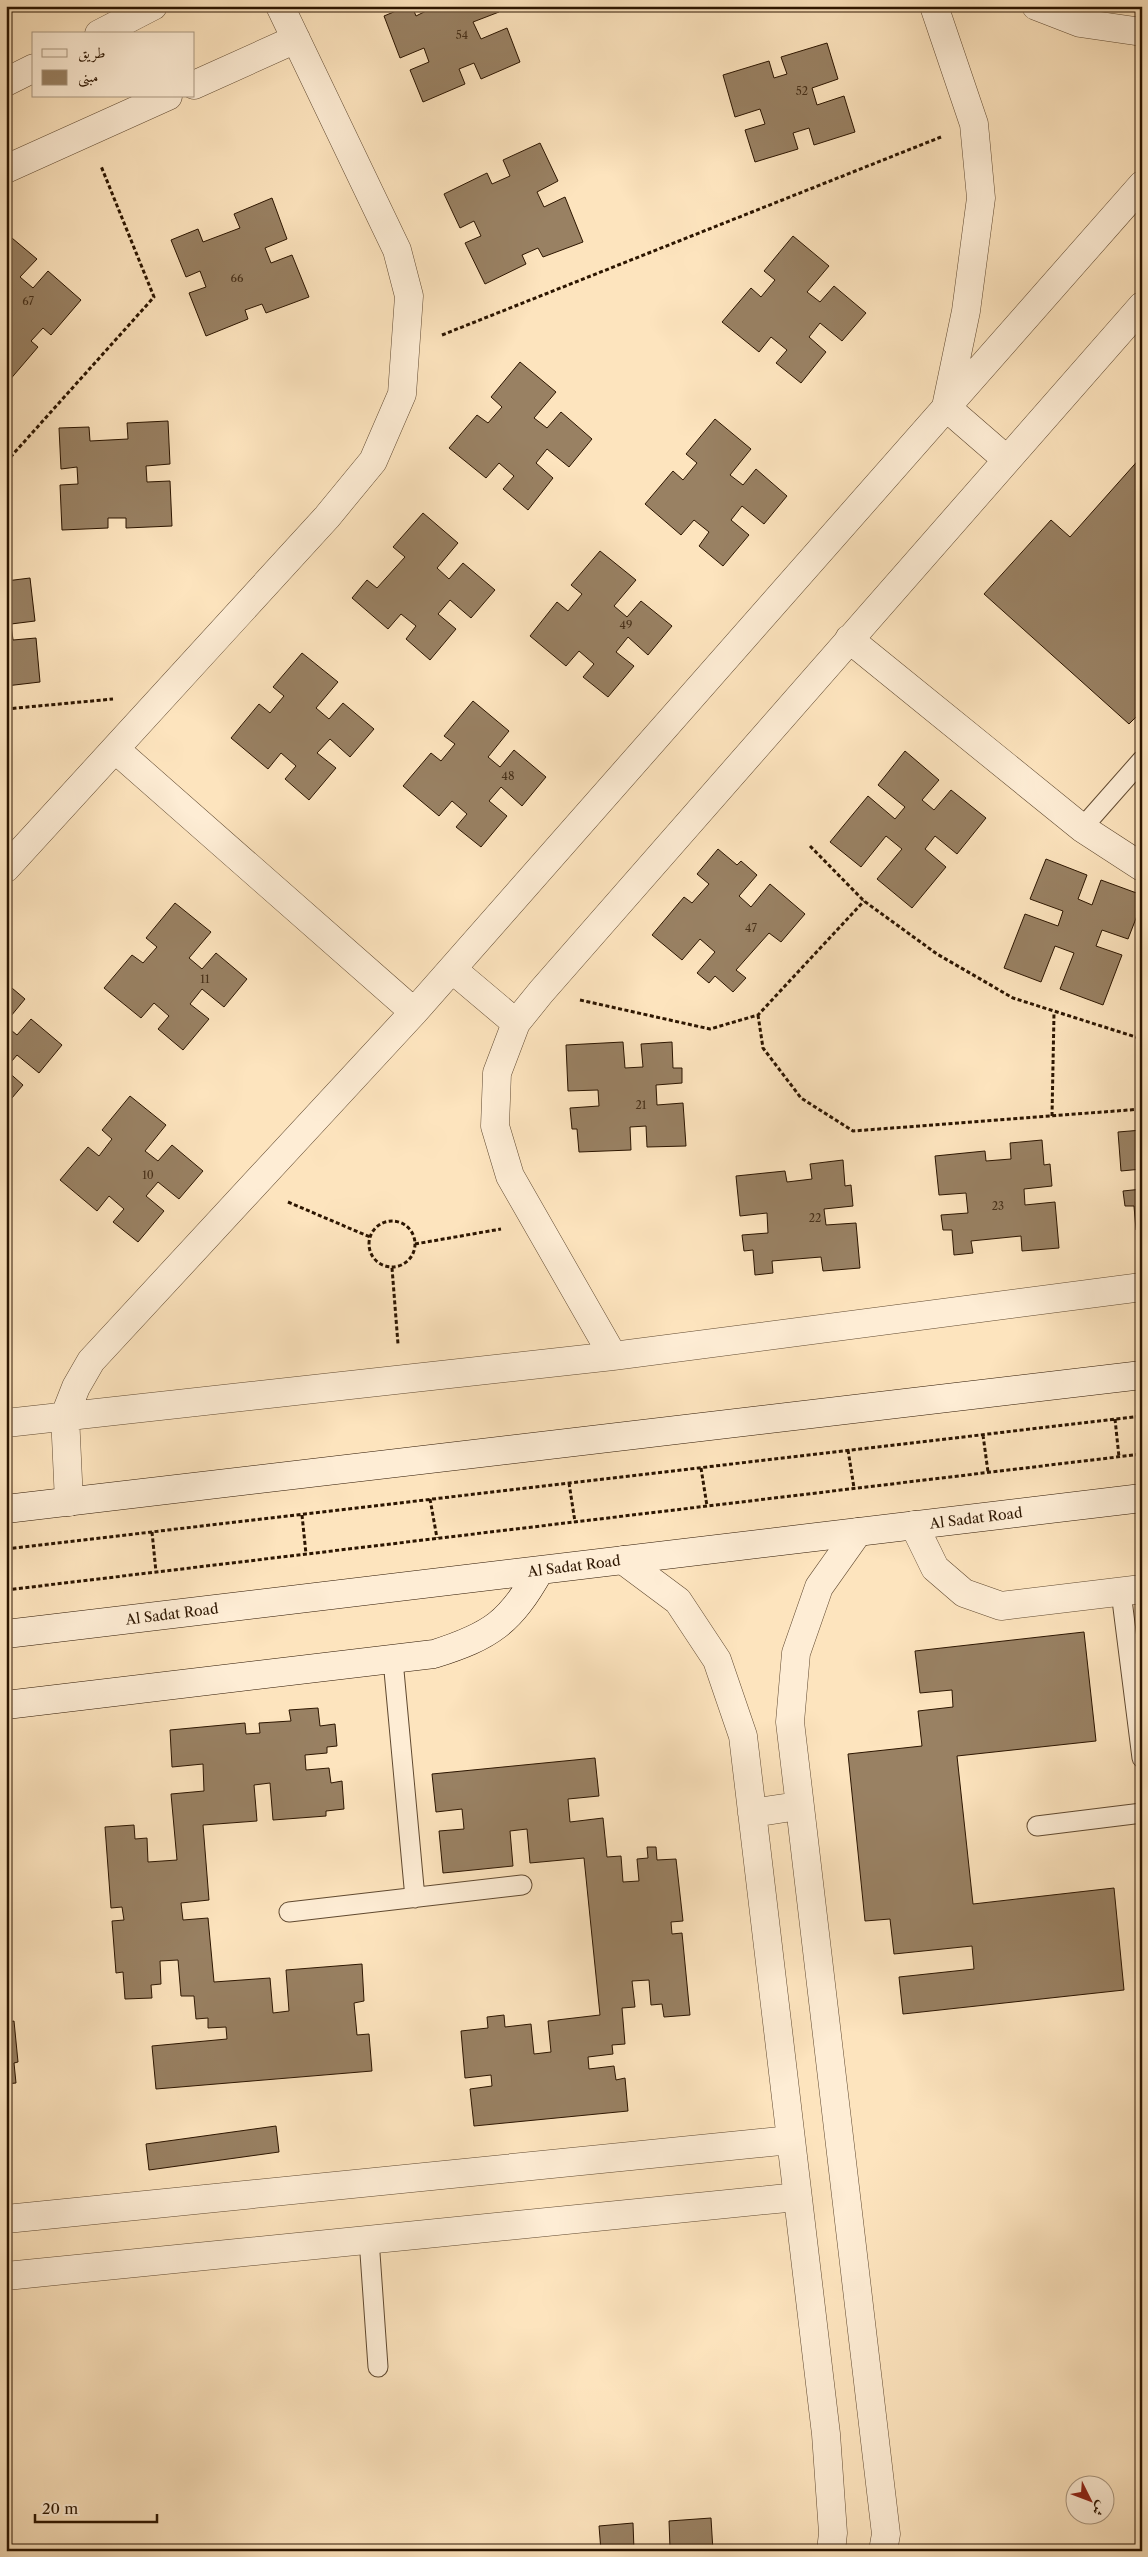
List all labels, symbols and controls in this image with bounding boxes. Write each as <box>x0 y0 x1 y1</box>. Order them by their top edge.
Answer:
house number: 54 <box>456 28 468 42</box>
legend <box>32 32 195 98</box>
text: طريق <box>78 43 105 63</box>
text: مبنى <box>78 67 98 88</box>
house number: 52 <box>796 84 808 98</box>
house number: 66 <box>231 271 244 285</box>
house number: 67 <box>22 294 34 308</box>
house number: 49 <box>620 618 632 632</box>
house number: 48 <box>502 769 514 783</box>
house number: 47 <box>745 921 757 935</box>
house number: 11 <box>200 972 210 986</box>
house number: 21 <box>636 1098 647 1112</box>
house number: 10 <box>142 1168 154 1182</box>
house number: 23 <box>992 1199 1004 1213</box>
house number: 22 <box>809 1211 821 1225</box>
street label: Al Sadat Road <box>928 1503 1024 1533</box>
street label: Al Sadat Road <box>526 1551 622 1581</box>
street label: Al Sadat Road <box>124 1599 220 1629</box>
north arrow <box>1066 2474 1116 2524</box>
scale bar <box>35 2492 158 2524</box>
text: ش <box>1088 2498 1111 2520</box>
text: 20 m <box>42 2499 78 2518</box>

